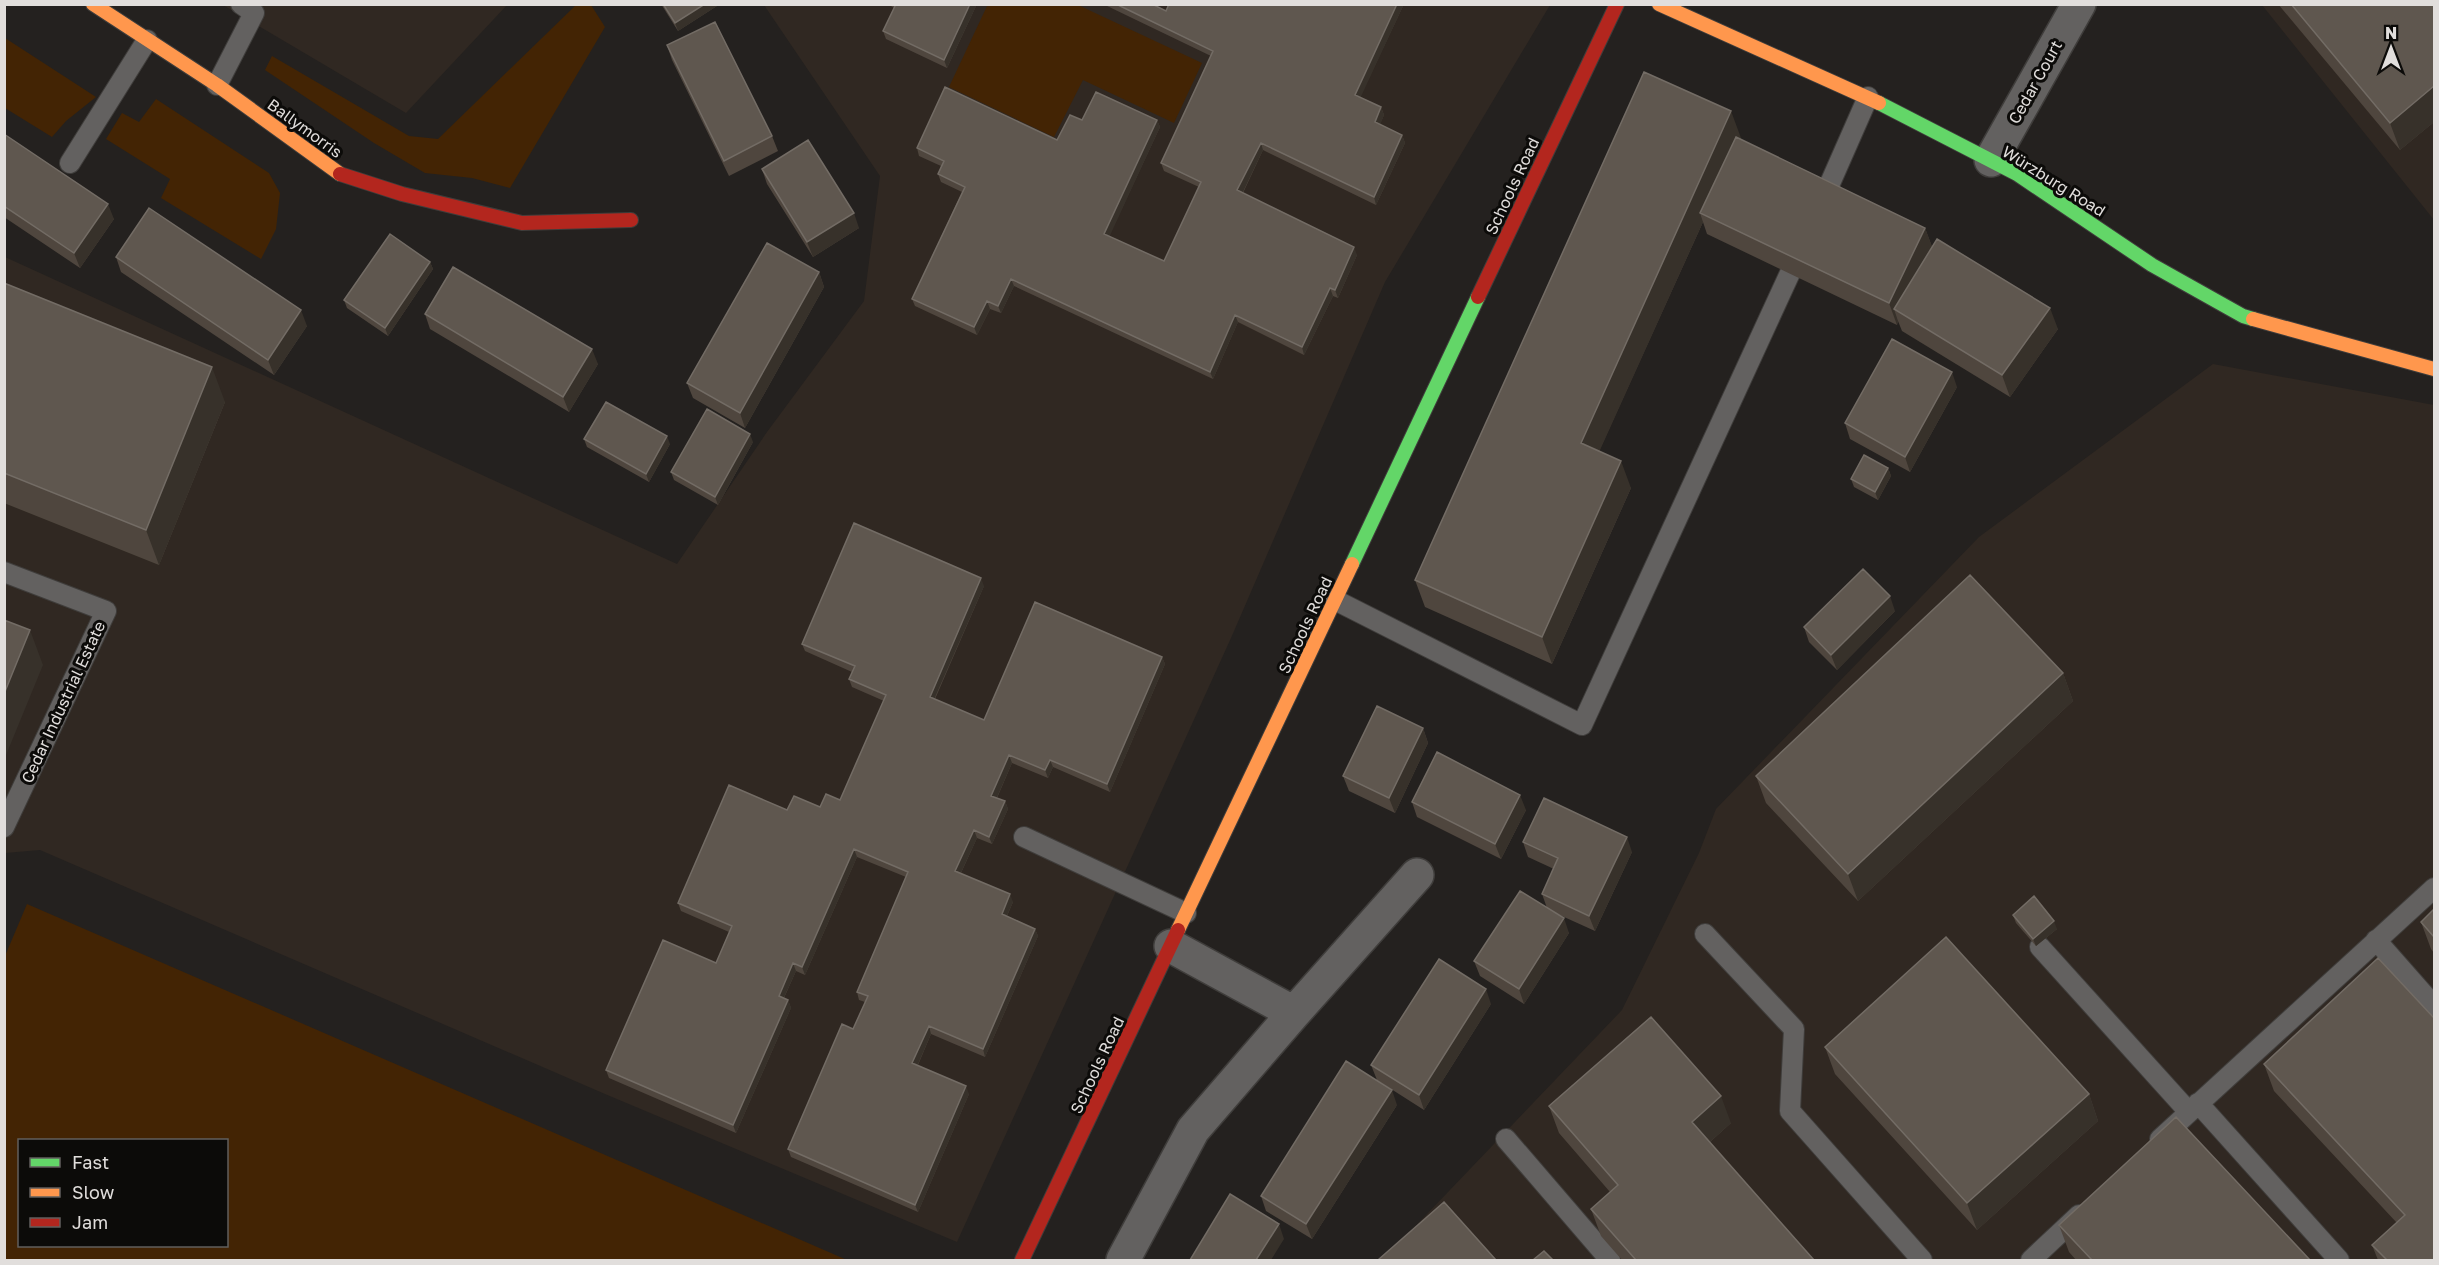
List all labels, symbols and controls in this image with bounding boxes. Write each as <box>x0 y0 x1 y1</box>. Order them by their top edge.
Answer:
north arrow <box>2361 18 2421 78</box>
text: N <box>2385 23 2397 43</box>
street label: Cedar Court <box>2004 37 2066 127</box>
street label: Ballymorris <box>264 94 346 162</box>
street label: Schools Road <box>1481 134 1543 238</box>
street label: Würzburg Road <box>1999 141 2109 221</box>
street label: Schools Road <box>1274 573 1336 677</box>
street label: Cedar Industrial Estate <box>17 618 109 786</box>
street label: Schools Road <box>1066 1013 1128 1117</box>
legend <box>18 1139 228 1247</box>
text: Fast <box>72 1151 109 1173</box>
text: Slow <box>72 1181 115 1203</box>
text: Jam <box>72 1211 108 1233</box>

